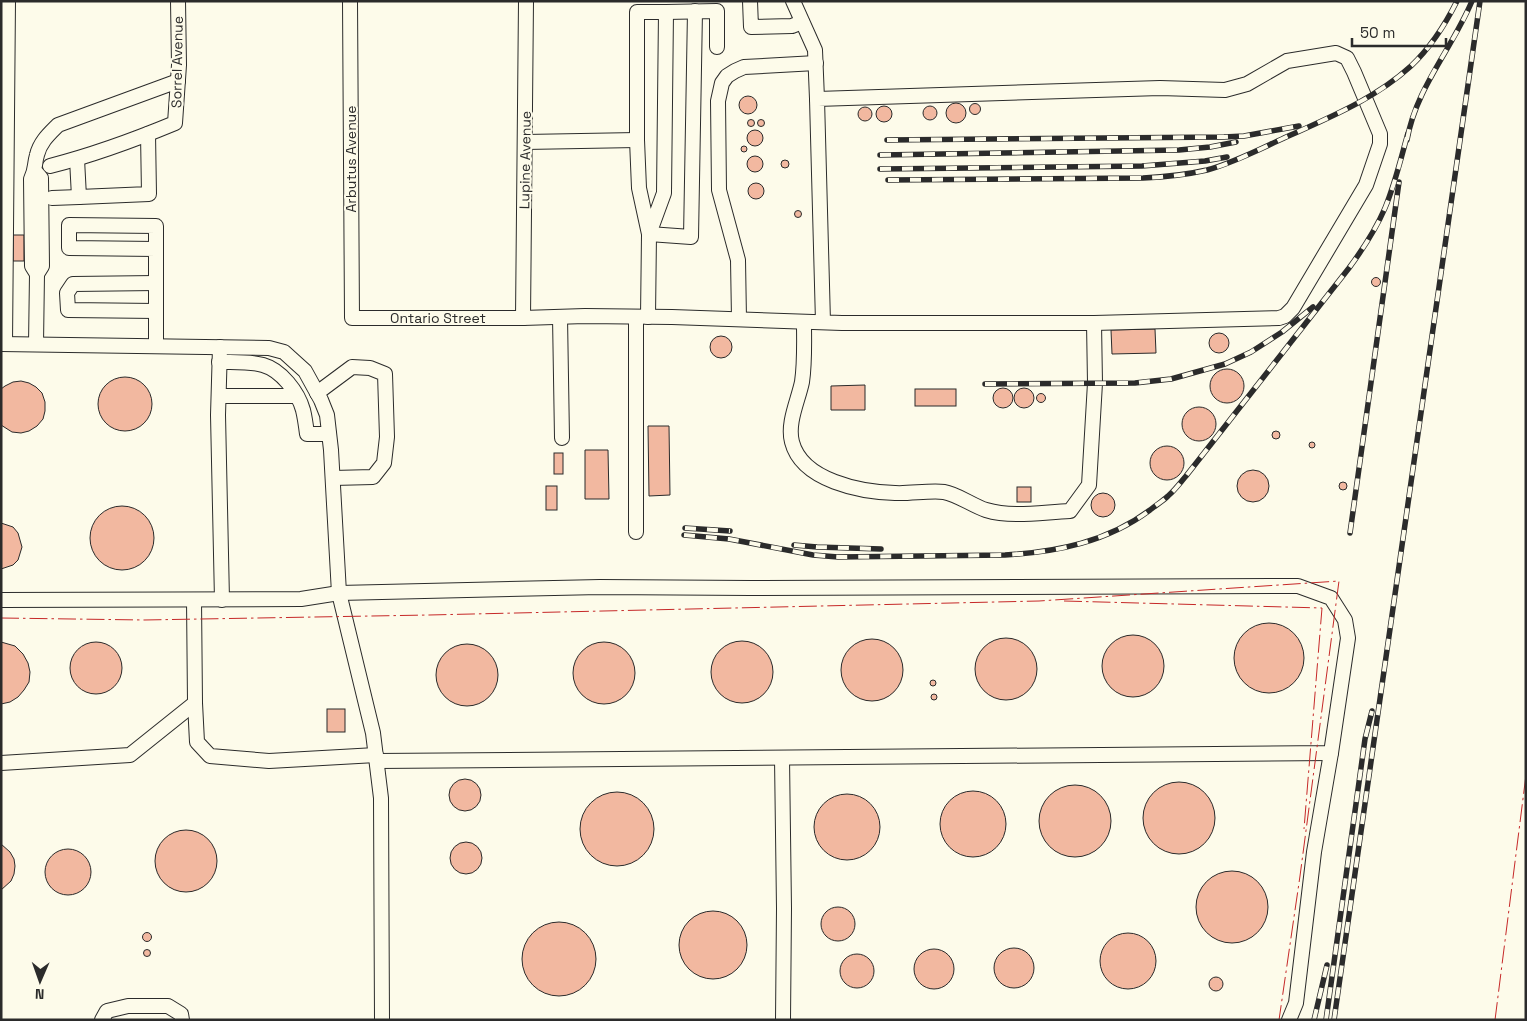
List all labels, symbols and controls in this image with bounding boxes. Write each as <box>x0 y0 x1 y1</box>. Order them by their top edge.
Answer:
scale bar <box>1352 15 1446 47</box>
street label: Sorrel Avenue <box>167 16 187 108</box>
text: 50 m <box>1360 23 1395 42</box>
street label: Arbutus Avenue <box>342 106 360 212</box>
street label: Lupine Avenue <box>515 111 535 209</box>
street label: Ontario Street <box>390 309 486 327</box>
north arrow <box>15 956 65 1006</box>
text: N <box>35 985 45 1003</box>

